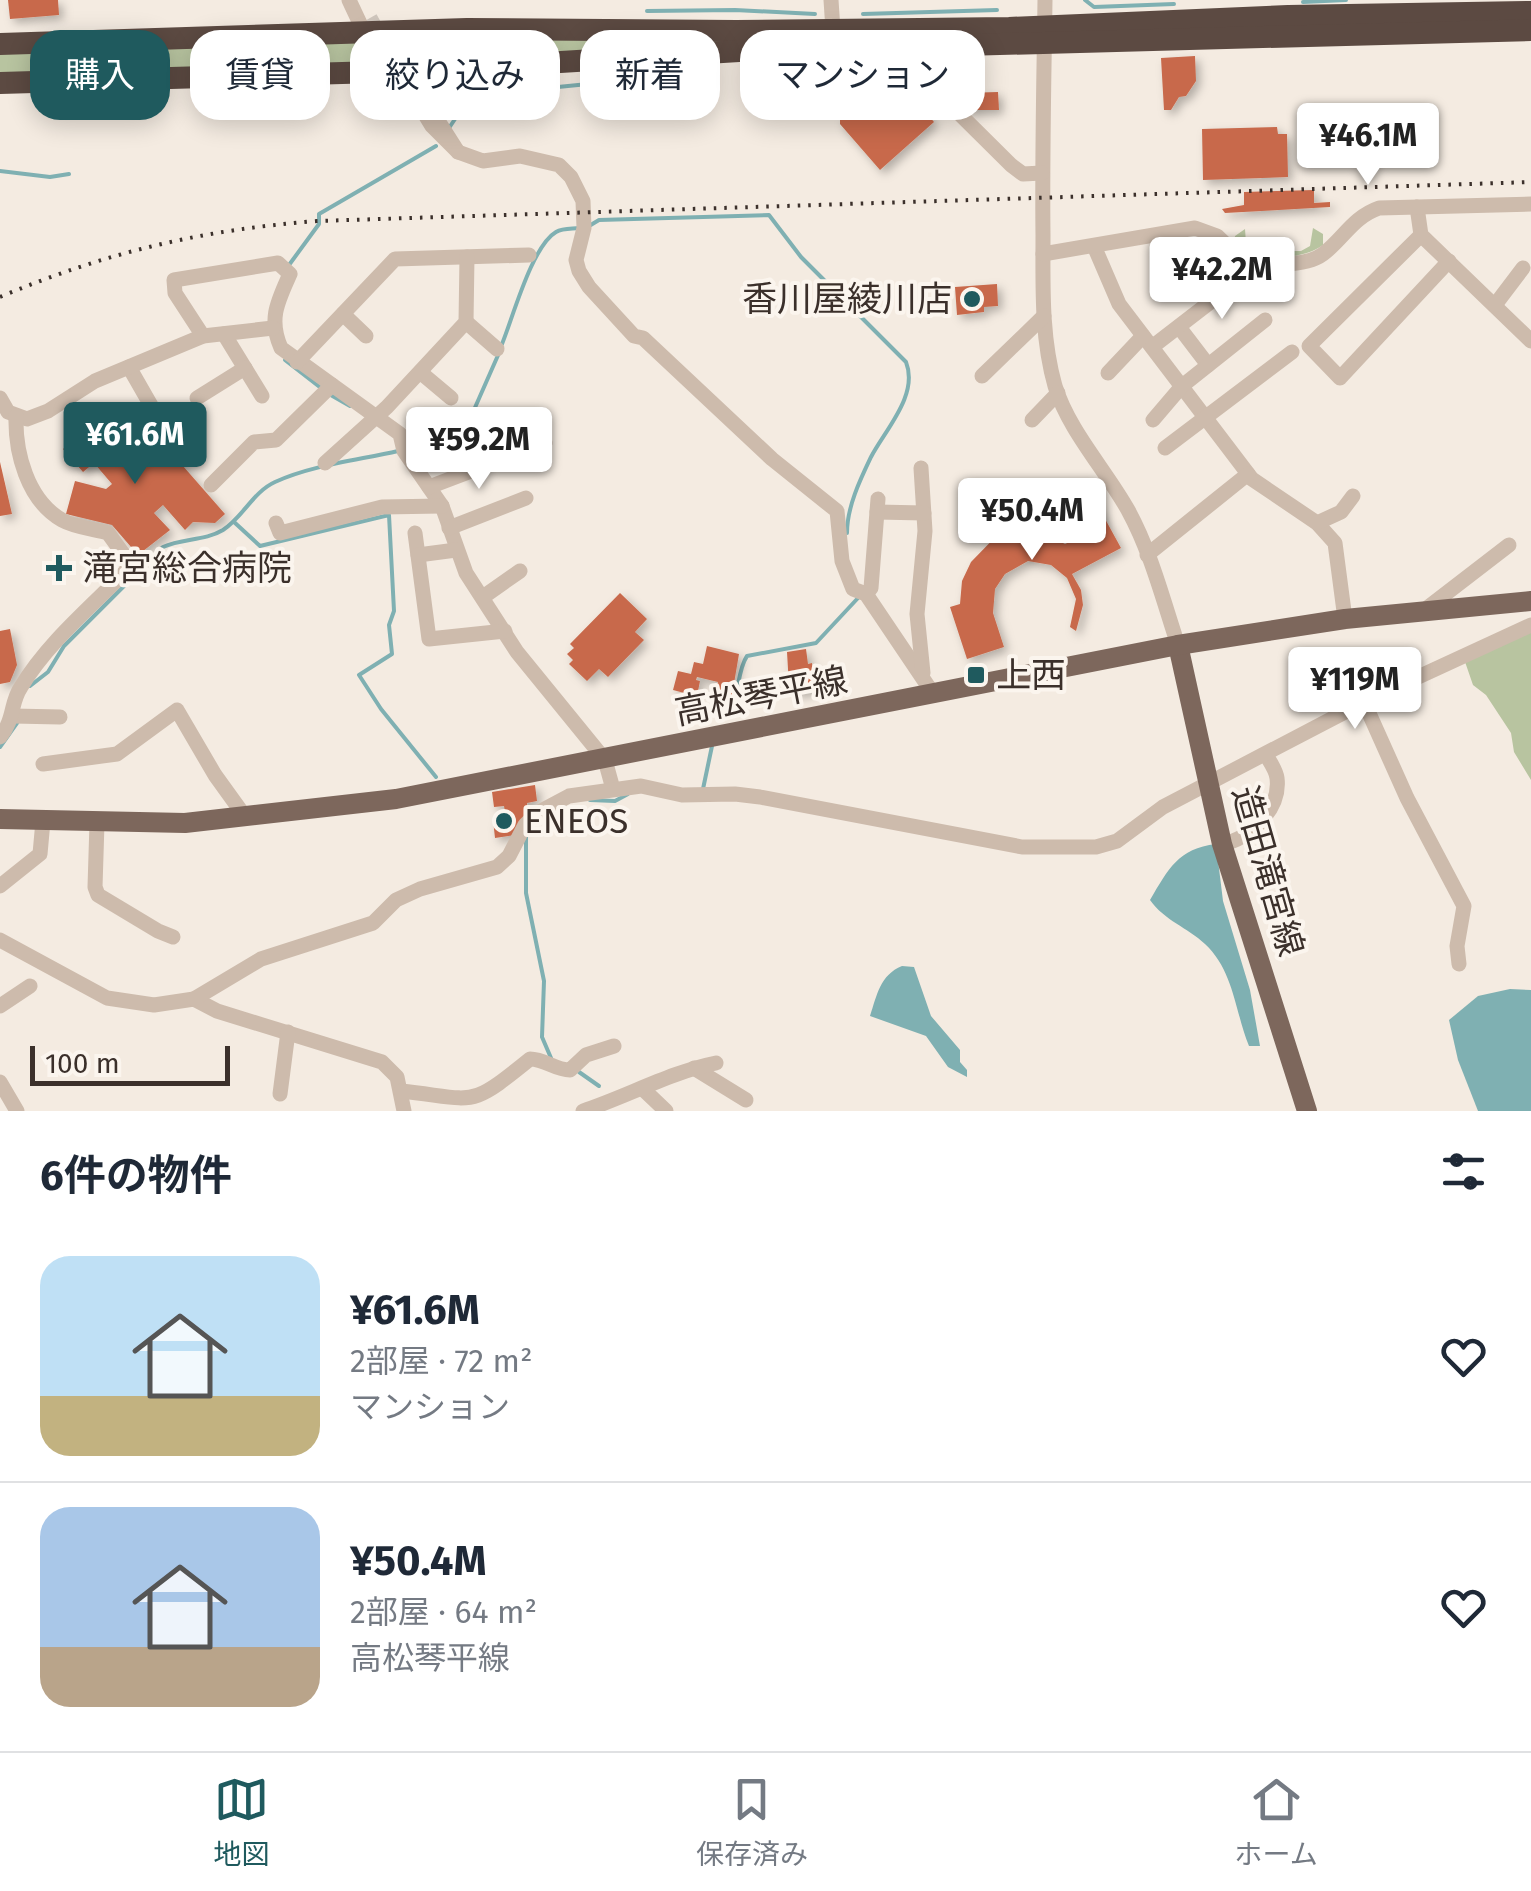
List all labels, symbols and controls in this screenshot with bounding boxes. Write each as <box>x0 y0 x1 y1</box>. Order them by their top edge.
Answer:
chip: 購入 <box>30 30 170 120</box>
chip: 賃貸 <box>190 30 330 120</box>
chip: 絞り込み <box>350 30 560 120</box>
chip: 新着 <box>580 30 720 120</box>
chip: マンション <box>740 30 985 120</box>
pin: ¥46.1M <box>1287 103 1449 188</box>
text: ¥46.1M <box>1319 116 1417 154</box>
pin: ¥42.2M <box>1141 237 1303 322</box>
text: ¥42.2M <box>1172 250 1272 288</box>
place label: 香川屋綾川店 <box>742 278 952 320</box>
marker: 香川屋綾川店 <box>961 288 983 310</box>
pin: ¥61.6M <box>54 402 216 487</box>
pin: ¥59.2M <box>398 407 560 492</box>
text: ¥61.6M <box>86 415 184 453</box>
text: ¥59.2M <box>428 420 530 458</box>
pin: ¥50.4M <box>951 478 1113 563</box>
text: ¥50.4M <box>980 491 1084 529</box>
place label: 滝宮総合病院 <box>82 547 292 589</box>
marker: 滝宮総合病院 <box>46 555 72 581</box>
pin: ¥119M <box>1285 647 1425 732</box>
place label: 上西 <box>996 654 1066 696</box>
street label: 高松琴平線 <box>671 659 851 733</box>
text: ¥119M <box>1310 660 1400 698</box>
marker: 上西 <box>965 664 987 686</box>
street label: 造田滝宮線 <box>1224 781 1312 961</box>
place label: ENEOS <box>524 800 628 842</box>
marker: ENEOS <box>493 810 515 832</box>
scale bar <box>30 1041 230 1086</box>
text: 100 m <box>45 1047 120 1080</box>
icon: filters <box>1436 1144 1491 1199</box>
text: 6件の物件 <box>40 1151 232 1201</box>
text: ¥61.6M <box>350 1285 480 1335</box>
icon: home <box>120 1296 240 1416</box>
icon: heart <box>1436 1329 1491 1384</box>
text: 2部屋 · 72 m² <box>350 1342 533 1380</box>
text: マンション <box>350 1388 510 1426</box>
text: ¥50.4M <box>350 1536 486 1586</box>
icon: home <box>120 1547 240 1667</box>
icon: heart <box>1436 1580 1491 1635</box>
text: 2部屋 · 64 m² <box>350 1593 537 1631</box>
text: 高松琴平線 <box>350 1639 510 1677</box>
tab: 地図 <box>213 1772 269 1872</box>
tab: 保存済み <box>696 1772 808 1872</box>
tab: ホーム <box>1235 1772 1318 1872</box>

